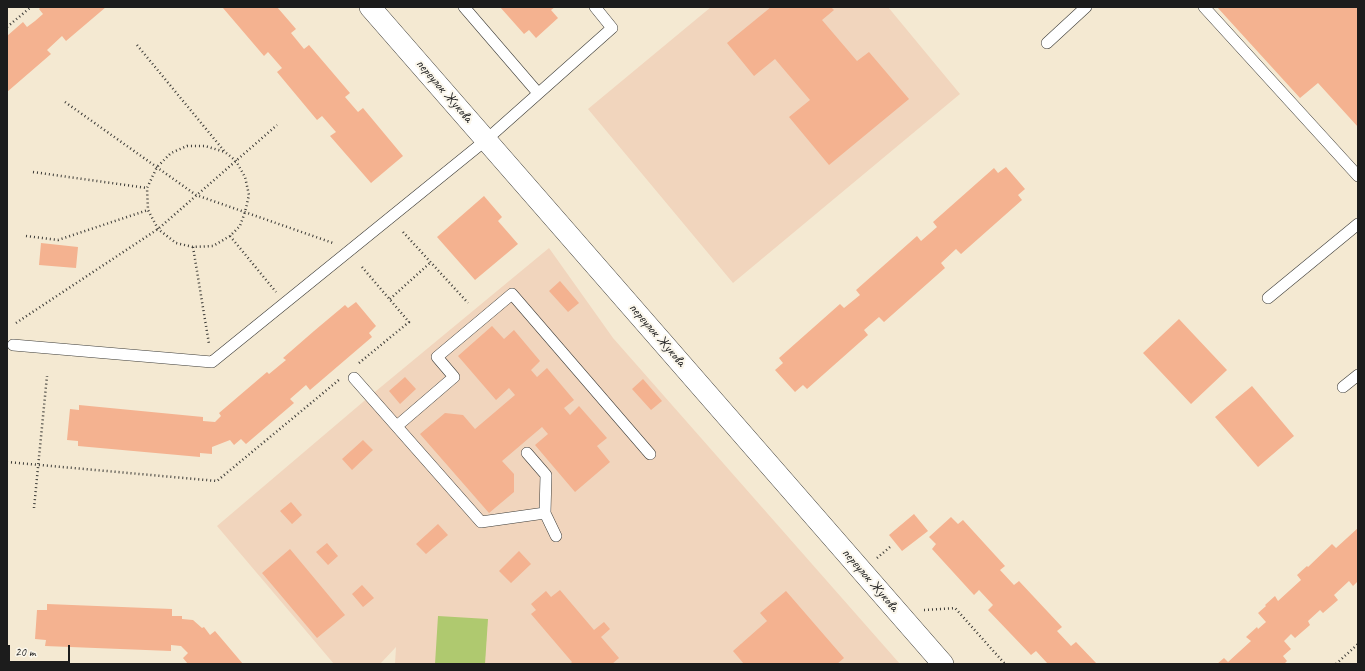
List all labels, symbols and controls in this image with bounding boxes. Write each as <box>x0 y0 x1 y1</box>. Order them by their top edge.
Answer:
street label: переулок Жукова <box>412 56 476 126</box>
street label: переулок Жукова <box>625 300 689 370</box>
street label: переулок Жукова <box>838 545 902 615</box>
scale bar <box>10 637 72 663</box>
text: 20 m <box>15 644 35 660</box>

